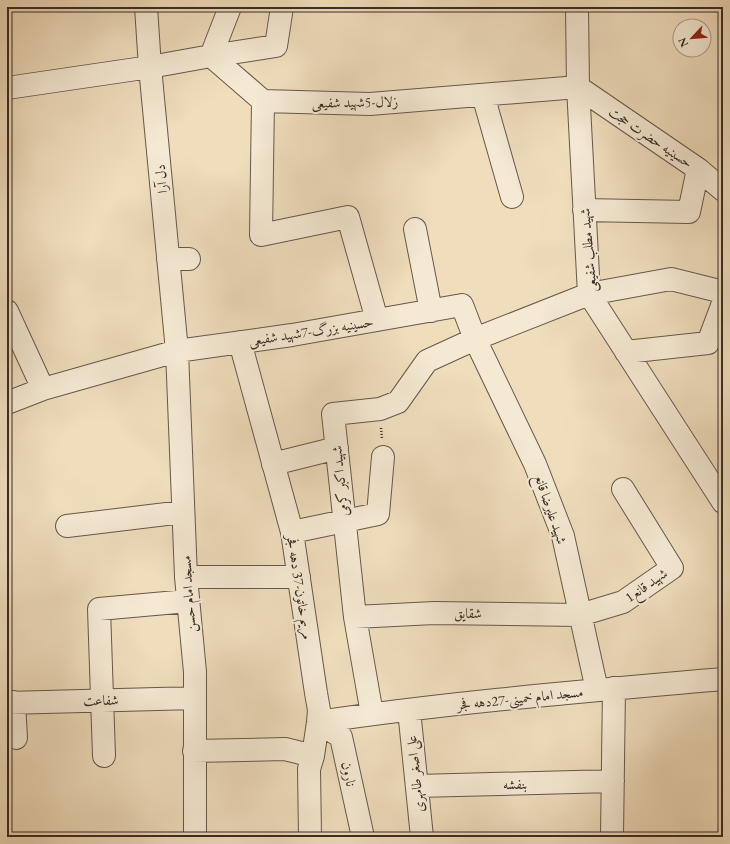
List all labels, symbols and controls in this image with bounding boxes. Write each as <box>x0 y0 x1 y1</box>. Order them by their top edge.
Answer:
north arrow <box>672 18 712 58</box>
text: N <box>675 35 691 49</box>
street label: زلال-5شهید شفیعی <box>312 92 398 113</box>
street label: حسینیه حضرت حجت <box>605 102 696 173</box>
street label: دل آرا <box>151 164 171 194</box>
street label: شهید مطلب شفیعی <box>575 207 602 293</box>
street label: حسینیه بزرگ-7شهید شفیعی <box>247 312 375 351</box>
street label: شهید اکبر کرمی <box>327 445 354 517</box>
street label: شهید علیرضا قانع <box>526 472 571 548</box>
street label: مریم خاتون-37 دهه فجر <box>279 531 317 641</box>
street label: مسجد امام حسن <box>176 555 204 633</box>
street label: 1شهید قانع <box>621 564 674 610</box>
street label: شقایق <box>454 604 482 622</box>
street label: مسجد امام خمینی-27دهه فجر <box>454 682 584 718</box>
street label: شفاعت <box>83 691 119 709</box>
street label: علی اصغر طامهری <box>402 735 429 813</box>
street label: نارون <box>338 760 360 788</box>
street label: بنفشه <box>503 775 527 793</box>

